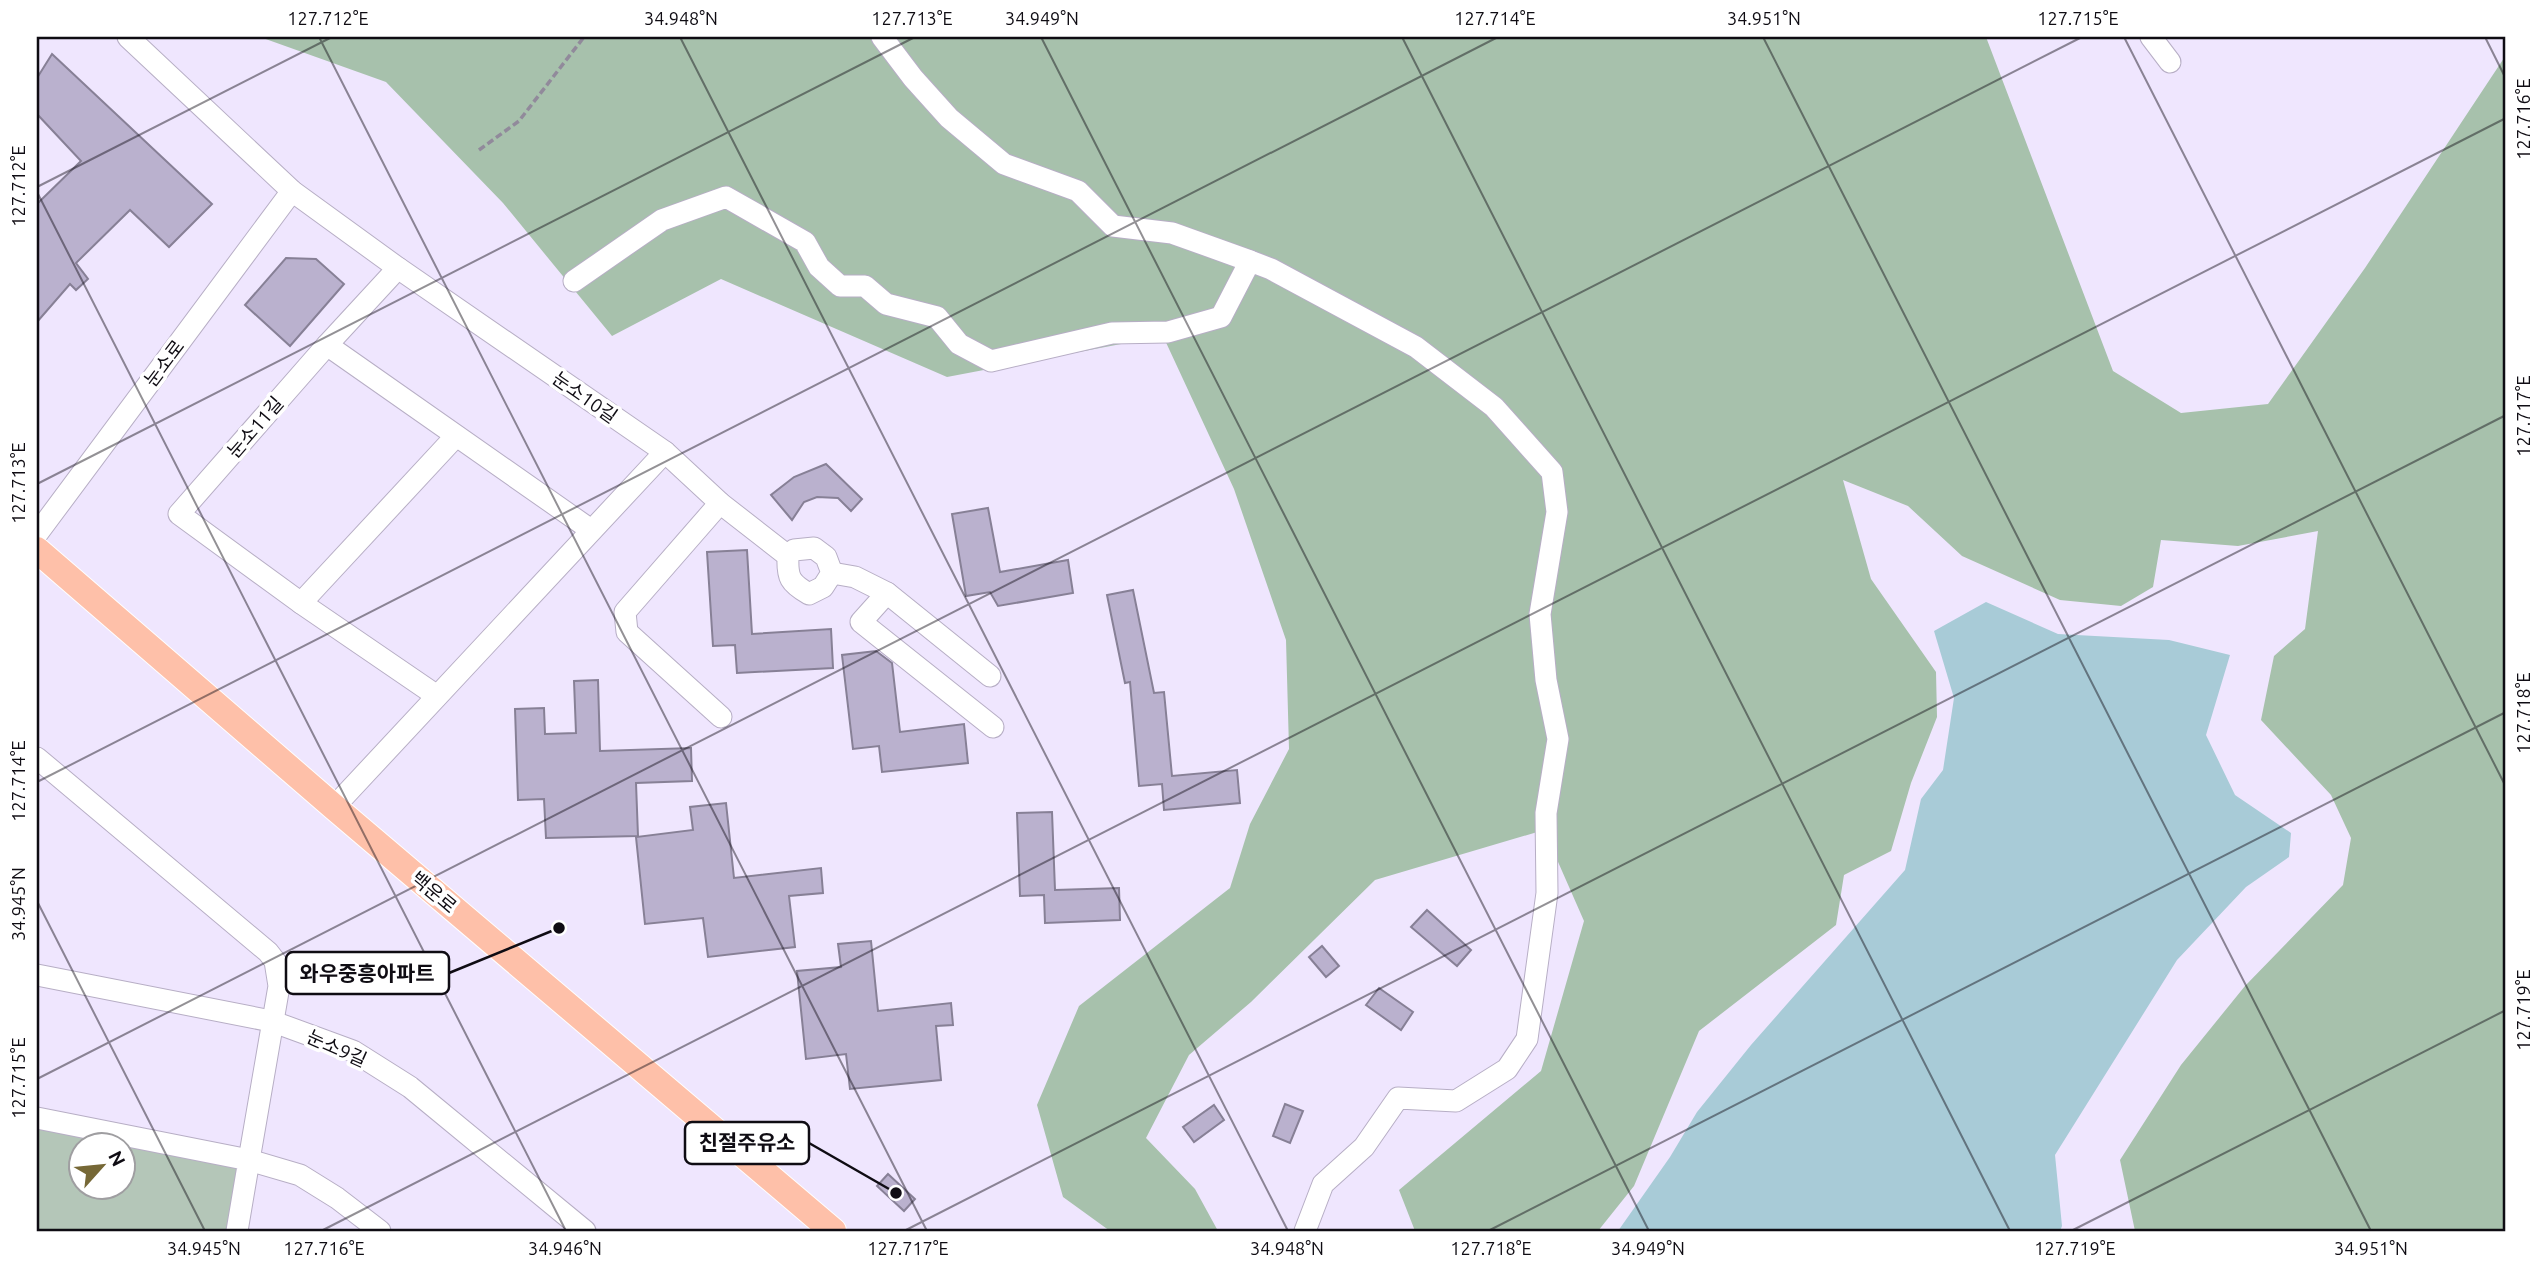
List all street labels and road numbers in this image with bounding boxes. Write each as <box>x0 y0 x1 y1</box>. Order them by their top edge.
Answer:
street label: 눈소로 <box>139 335 189 391</box>
street label: 눈소10길 <box>548 367 622 427</box>
street label: 눈소11길 <box>222 392 288 462</box>
street label: 백운로 <box>407 867 461 917</box>
street label: 눈소9길 <box>304 1025 370 1071</box>

